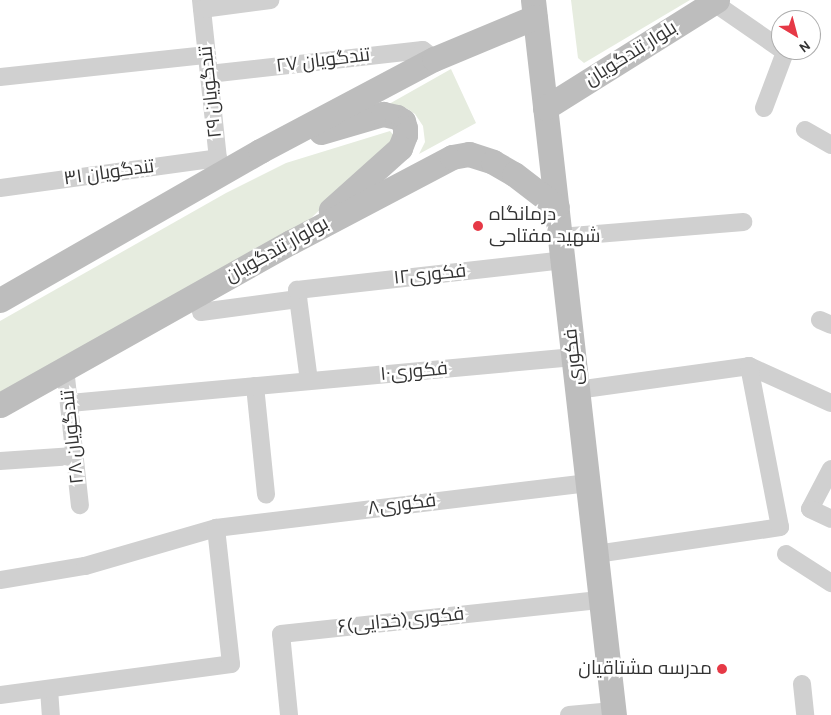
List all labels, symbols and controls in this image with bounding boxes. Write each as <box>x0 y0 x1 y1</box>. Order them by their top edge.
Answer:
north arrow <box>771 10 821 60</box>
street label: بلوار تندگویان <box>581 17 681 91</box>
text: N <box>796 37 814 56</box>
street label: ۲۷ تندگویان <box>275 44 371 78</box>
street label: ۲۹ تندگویان <box>195 45 227 139</box>
street label: ۳۱ تندگویان <box>62 155 156 191</box>
place label: درمانگاه شهید مفتاحی <box>489 204 600 248</box>
street label: بولوار تندگویان <box>221 212 333 288</box>
marker: درمانگاه شهید مفتاحی <box>471 219 485 233</box>
street label: فکوری۱۲ <box>393 260 467 290</box>
street label: فکوری <box>560 327 588 387</box>
street label: فکوری۱۰ <box>379 358 449 386</box>
street label: ۲۸ تندگویان <box>57 389 89 485</box>
street label: فکوری۸ <box>366 489 438 521</box>
street label: ۶فکوری(خدایی) <box>336 603 466 639</box>
place label: مدرسه مشتاقیان <box>578 658 712 680</box>
marker: مدرسه مشتاقیان <box>716 663 728 675</box>

